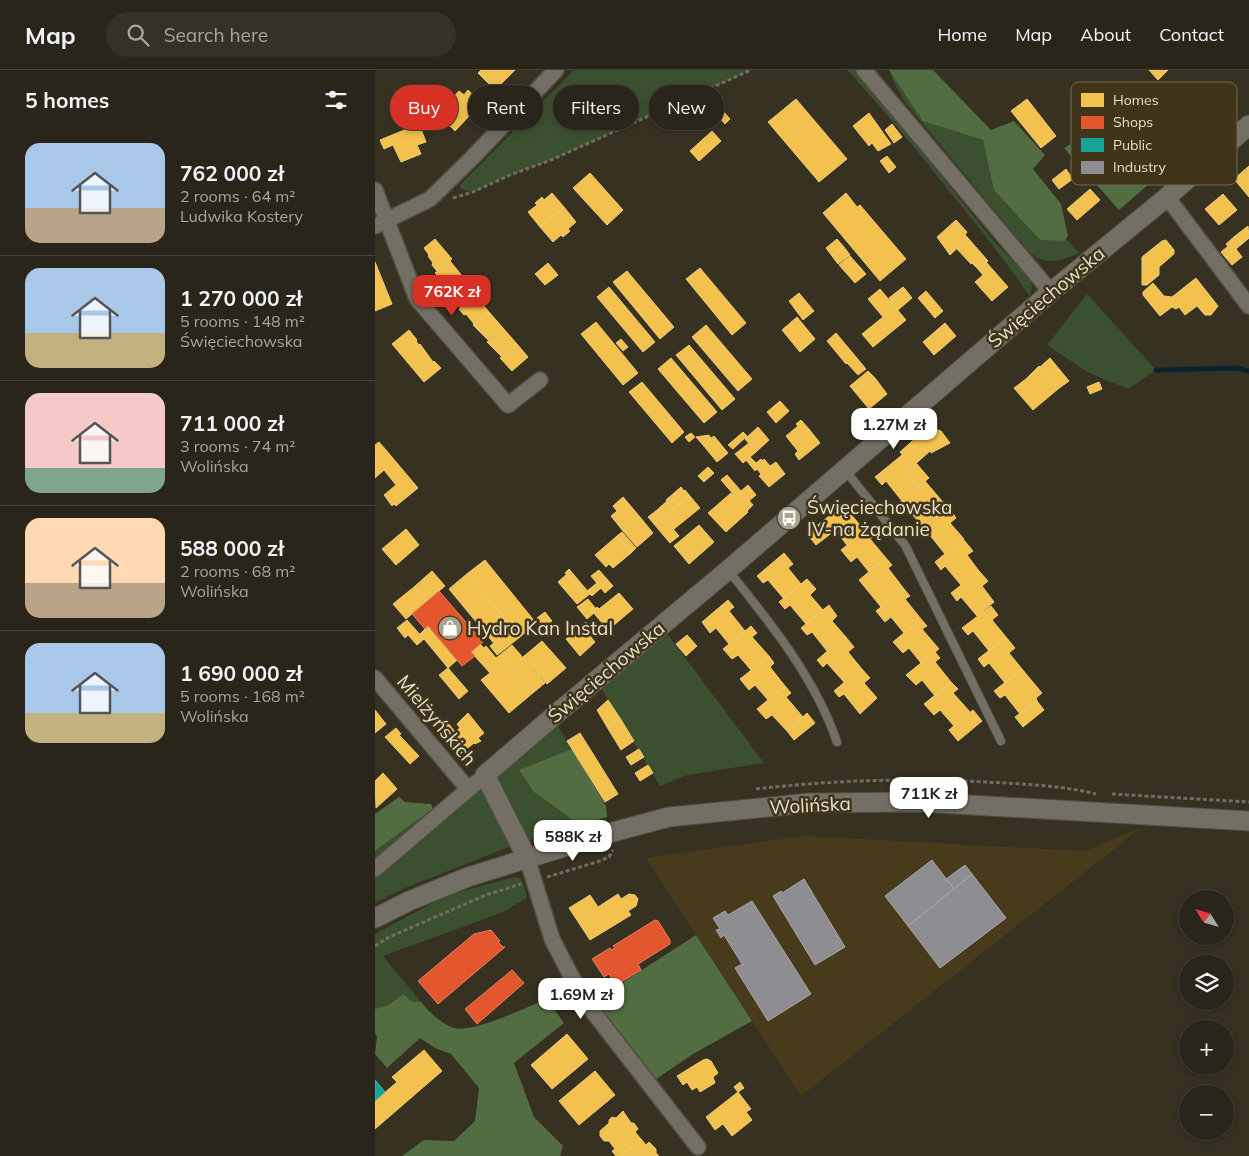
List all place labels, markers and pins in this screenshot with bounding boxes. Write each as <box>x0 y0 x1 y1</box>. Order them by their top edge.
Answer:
pin: 762K zł <box>406 274 498 317</box>
pin: 1.27M zł <box>842 408 946 450</box>
place label: Święciechowska IV-na żądanie <box>807 495 952 541</box>
bus stop icon: Święciechowska IV-na żądanie <box>776 505 802 531</box>
shop icon: Hydro Kan Instal <box>437 615 463 641</box>
place label: Hydro Kan Instal <box>467 616 613 640</box>
pin: 711K zł <box>883 776 975 819</box>
pin: 588K zł <box>527 820 619 862</box>
pin: 1.69M zł <box>529 978 633 1020</box>

